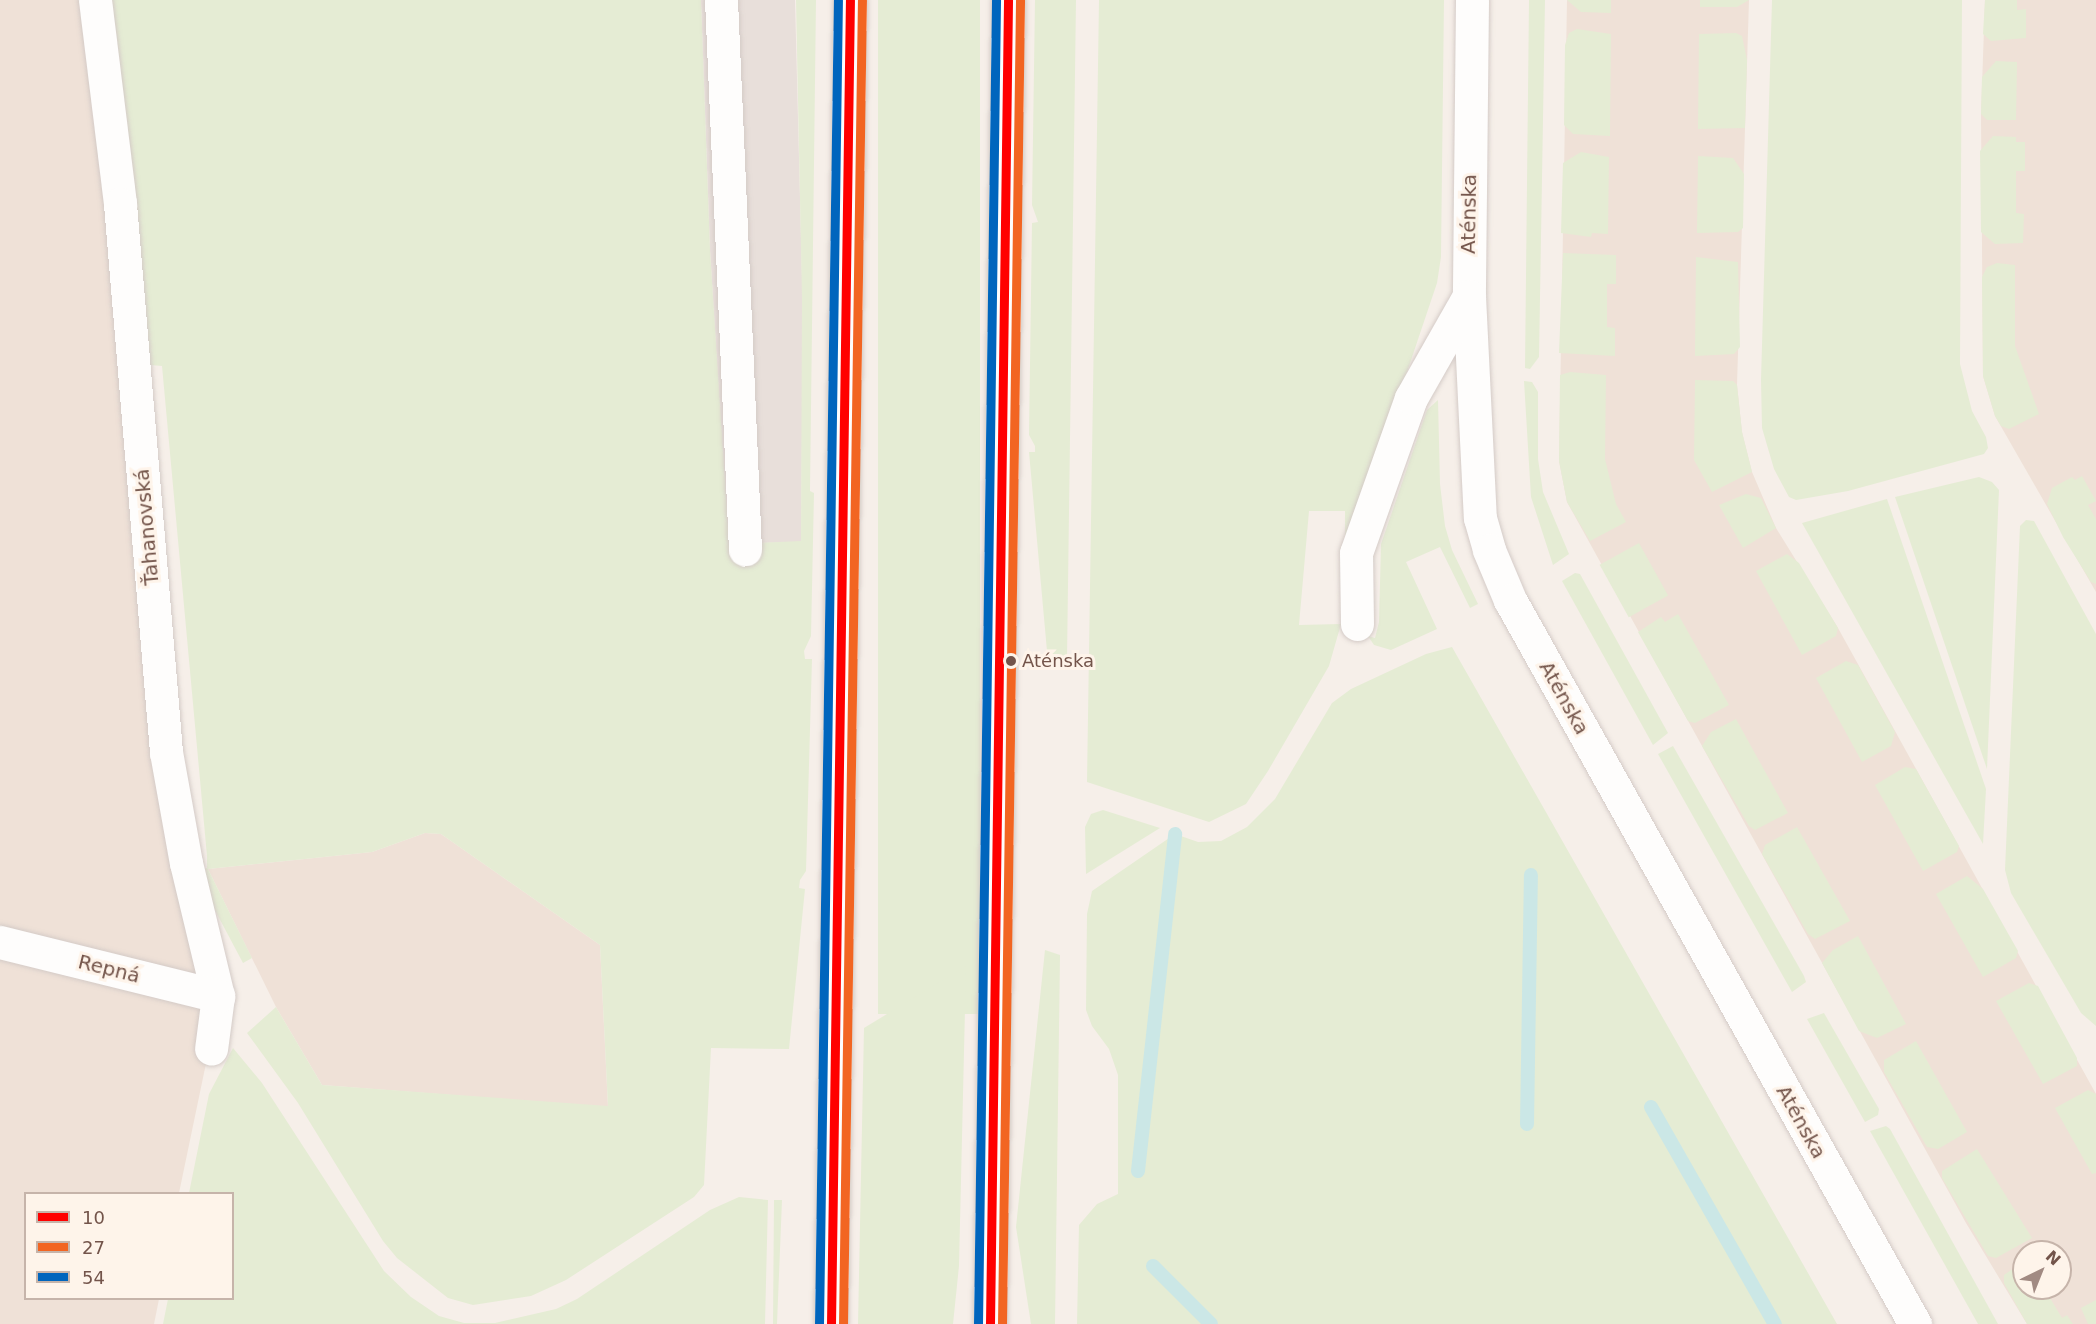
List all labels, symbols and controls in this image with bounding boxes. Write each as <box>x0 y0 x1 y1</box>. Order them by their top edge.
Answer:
street label: Aténska <box>1456 174 1482 254</box>
street label: Ťahanovská <box>130 468 164 586</box>
place label: Aténska <box>1022 650 1094 672</box>
marker: Aténska <box>1005 655 1017 667</box>
street label: Aténska <box>1534 657 1594 739</box>
street label: Repná <box>76 950 142 988</box>
street label: Aténska <box>1771 1081 1831 1163</box>
legend <box>24 1192 234 1300</box>
text: 10 <box>82 1207 105 1228</box>
text: 27 <box>82 1237 105 1258</box>
north arrow <box>2012 1240 2072 1300</box>
text: N <box>2042 1246 2065 1269</box>
text: 54 <box>82 1267 105 1288</box>

